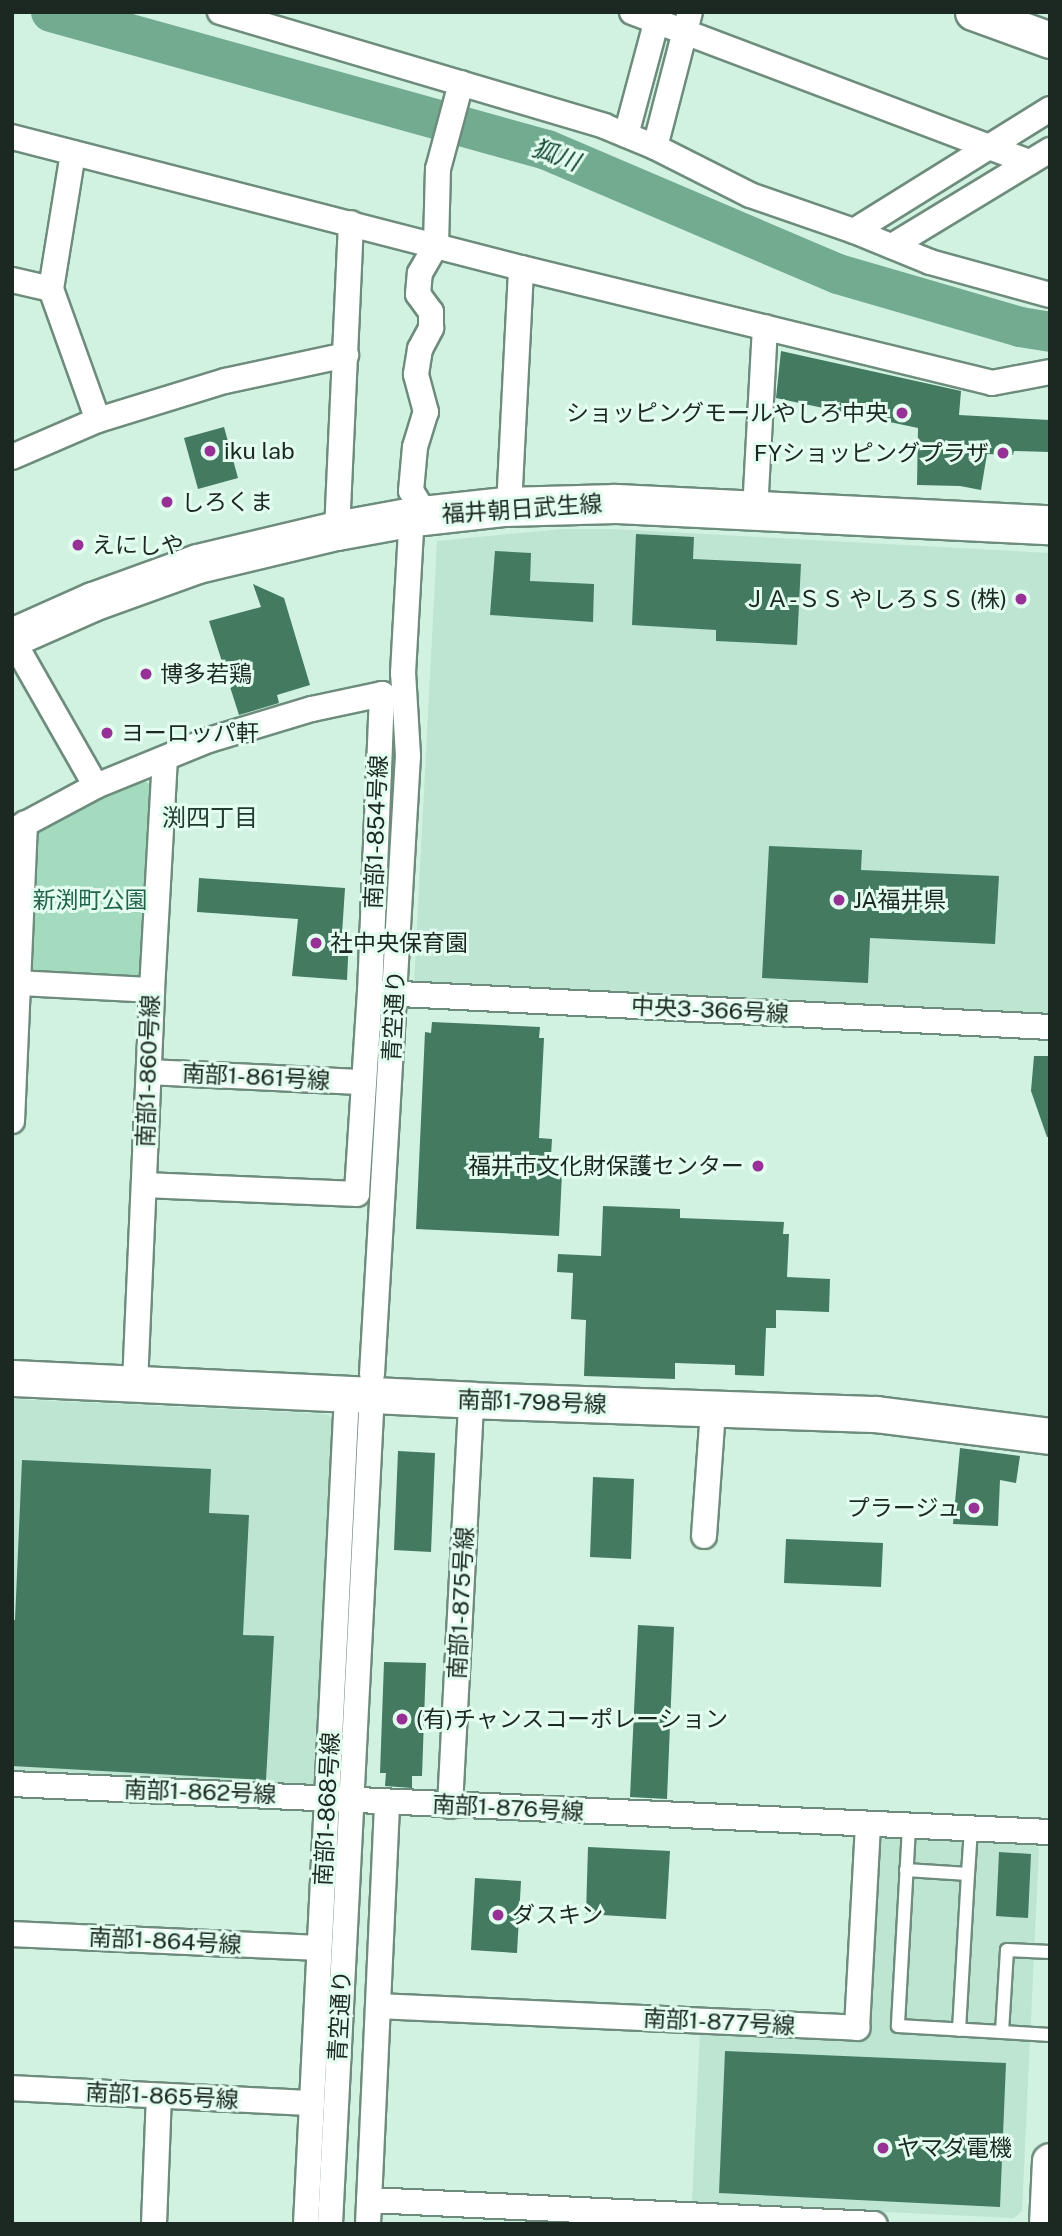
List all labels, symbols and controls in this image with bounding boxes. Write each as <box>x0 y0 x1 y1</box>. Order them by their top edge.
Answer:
water label: 狐川 <box>529 133 583 177</box>
place label: ショッピングモールやしろ中央 <box>566 399 888 427</box>
marker: ショッピングモールやしろ中央 <box>894 405 910 421</box>
place label: iku lab <box>224 437 295 465</box>
place label: FYショッピングプラザ <box>754 439 989 467</box>
marker: iku lab <box>202 443 218 459</box>
marker: FYショッピングプラザ <box>995 445 1011 461</box>
place label: しろくま <box>181 488 273 516</box>
street label: 福井朝日武生線 <box>441 490 603 528</box>
marker: しろくま <box>159 494 175 510</box>
place label: えにしや <box>92 531 184 559</box>
marker: えにしや <box>70 537 86 553</box>
place label: ＪＡ-ＳＳ やしろＳＳ (株) <box>743 585 1007 613</box>
marker: ＪＡ-ＳＳ やしろＳＳ (株) <box>1013 591 1029 607</box>
place label: 博多若鶏 <box>160 660 252 688</box>
marker: 博多若鶏 <box>138 666 154 682</box>
place label: ヨーロッパ軒 <box>121 719 259 747</box>
marker: ヨーロッパ軒 <box>99 725 115 741</box>
street label: 南部1-854号線 <box>360 755 392 909</box>
district label: 渕四丁目 <box>162 804 258 832</box>
park label: 新渕町公園 <box>33 886 147 914</box>
place label: JA福井県 <box>853 886 946 914</box>
marker: JA福井県 <box>831 892 847 908</box>
place label: 社中央保育園 <box>330 929 468 957</box>
marker: 社中央保育園 <box>308 935 324 951</box>
street label: 青空通り <box>378 969 410 1063</box>
street label: 中央3-366号線 <box>630 992 790 1028</box>
street label: 南部1-860号線 <box>132 994 164 1148</box>
street label: 南部1-861号線 <box>181 1059 331 1095</box>
place label: 福井市文化財保護センター <box>468 1152 744 1180</box>
marker: 福井市文化財保護センター <box>750 1158 766 1174</box>
street label: 南部1-798号線 <box>457 1386 607 1418</box>
place label: プラージュ <box>845 1494 960 1522</box>
marker: プラージュ <box>966 1500 982 1516</box>
street label: 南部1-875号線 <box>443 1526 479 1680</box>
place label: (有)チャンスコーポレーション <box>416 1705 729 1733</box>
marker: (有)チャンスコーポレーション <box>394 1711 410 1727</box>
street label: 南部1-868号線 <box>309 1731 345 1887</box>
street label: 南部1-862号線 <box>123 1776 277 1808</box>
street label: 南部1-876号線 <box>431 1790 585 1826</box>
place label: ダスキン <box>512 1901 604 1929</box>
marker: ダスキン <box>490 1907 506 1923</box>
street label: 南部1-864号線 <box>88 1923 242 1959</box>
street label: 青空通り <box>324 1969 356 2063</box>
street label: 南部1-877号線 <box>642 2004 796 2040</box>
street label: 南部1-865号線 <box>84 2078 240 2114</box>
place label: ヤマダ電機 <box>897 2134 1012 2162</box>
marker: ヤマダ電機 <box>875 2140 891 2156</box>

